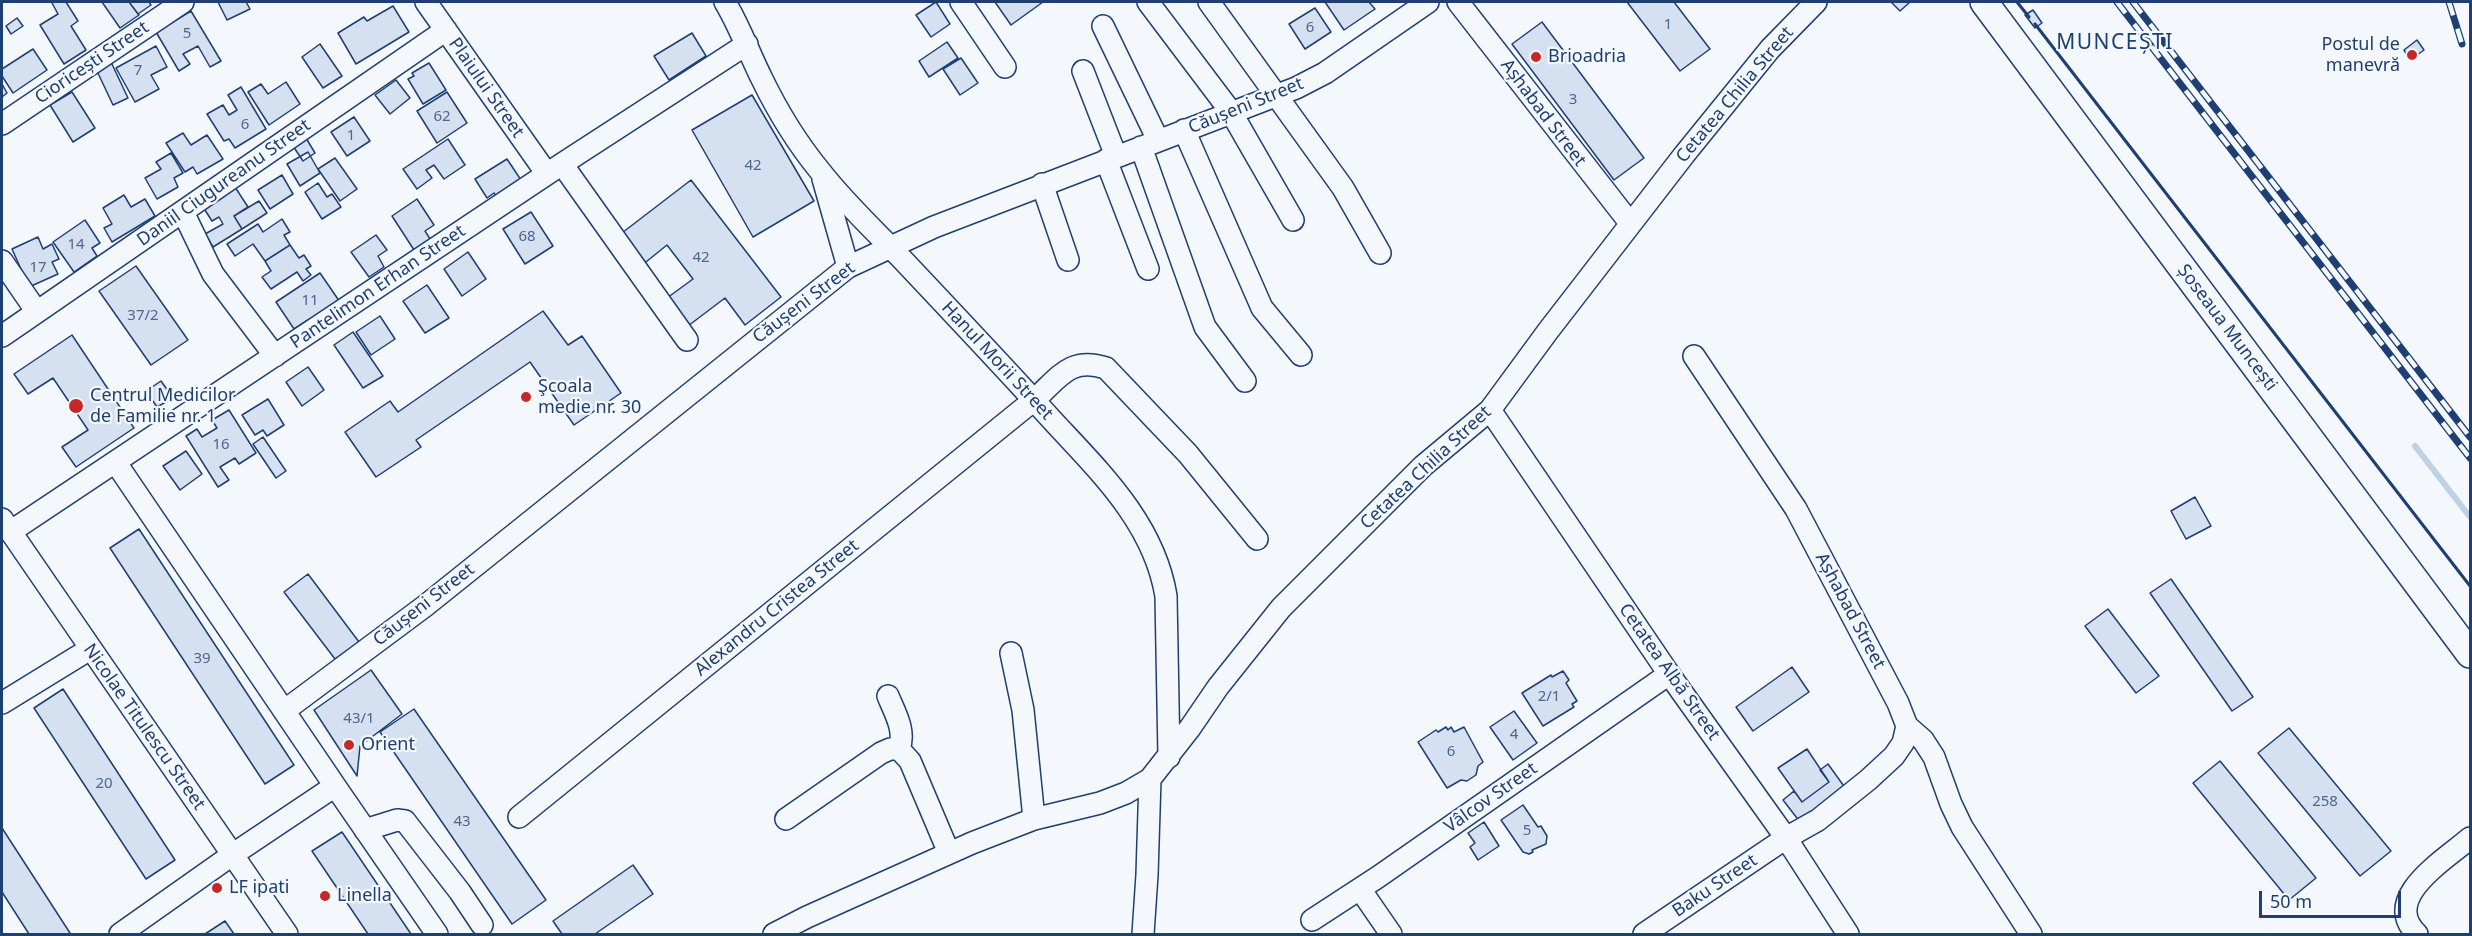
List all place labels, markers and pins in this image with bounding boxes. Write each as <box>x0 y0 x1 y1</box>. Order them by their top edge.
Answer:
place label: Postul de manevră <box>2321 34 2400 76</box>
place label: Brioadria <box>1548 46 1626 68</box>
marker: Postul de manevră <box>2405 48 2419 62</box>
marker: Brioadria <box>1529 50 1543 64</box>
place label: Şcoala medie nr. 30 <box>538 376 641 418</box>
place label: Centrul Medicilor de Familie nr. 1 <box>90 385 235 428</box>
marker: Şcoala medie nr. 30 <box>519 390 533 404</box>
marker: Centrul Medicilor de Familie nr. 1 <box>67 397 85 415</box>
place label: Orient <box>361 734 415 756</box>
marker: Orient <box>342 738 356 752</box>
place label: LF ipati <box>229 877 289 899</box>
marker: LF ipati <box>210 881 224 895</box>
place label: Linella <box>337 885 392 907</box>
marker: Linella <box>318 889 332 903</box>

